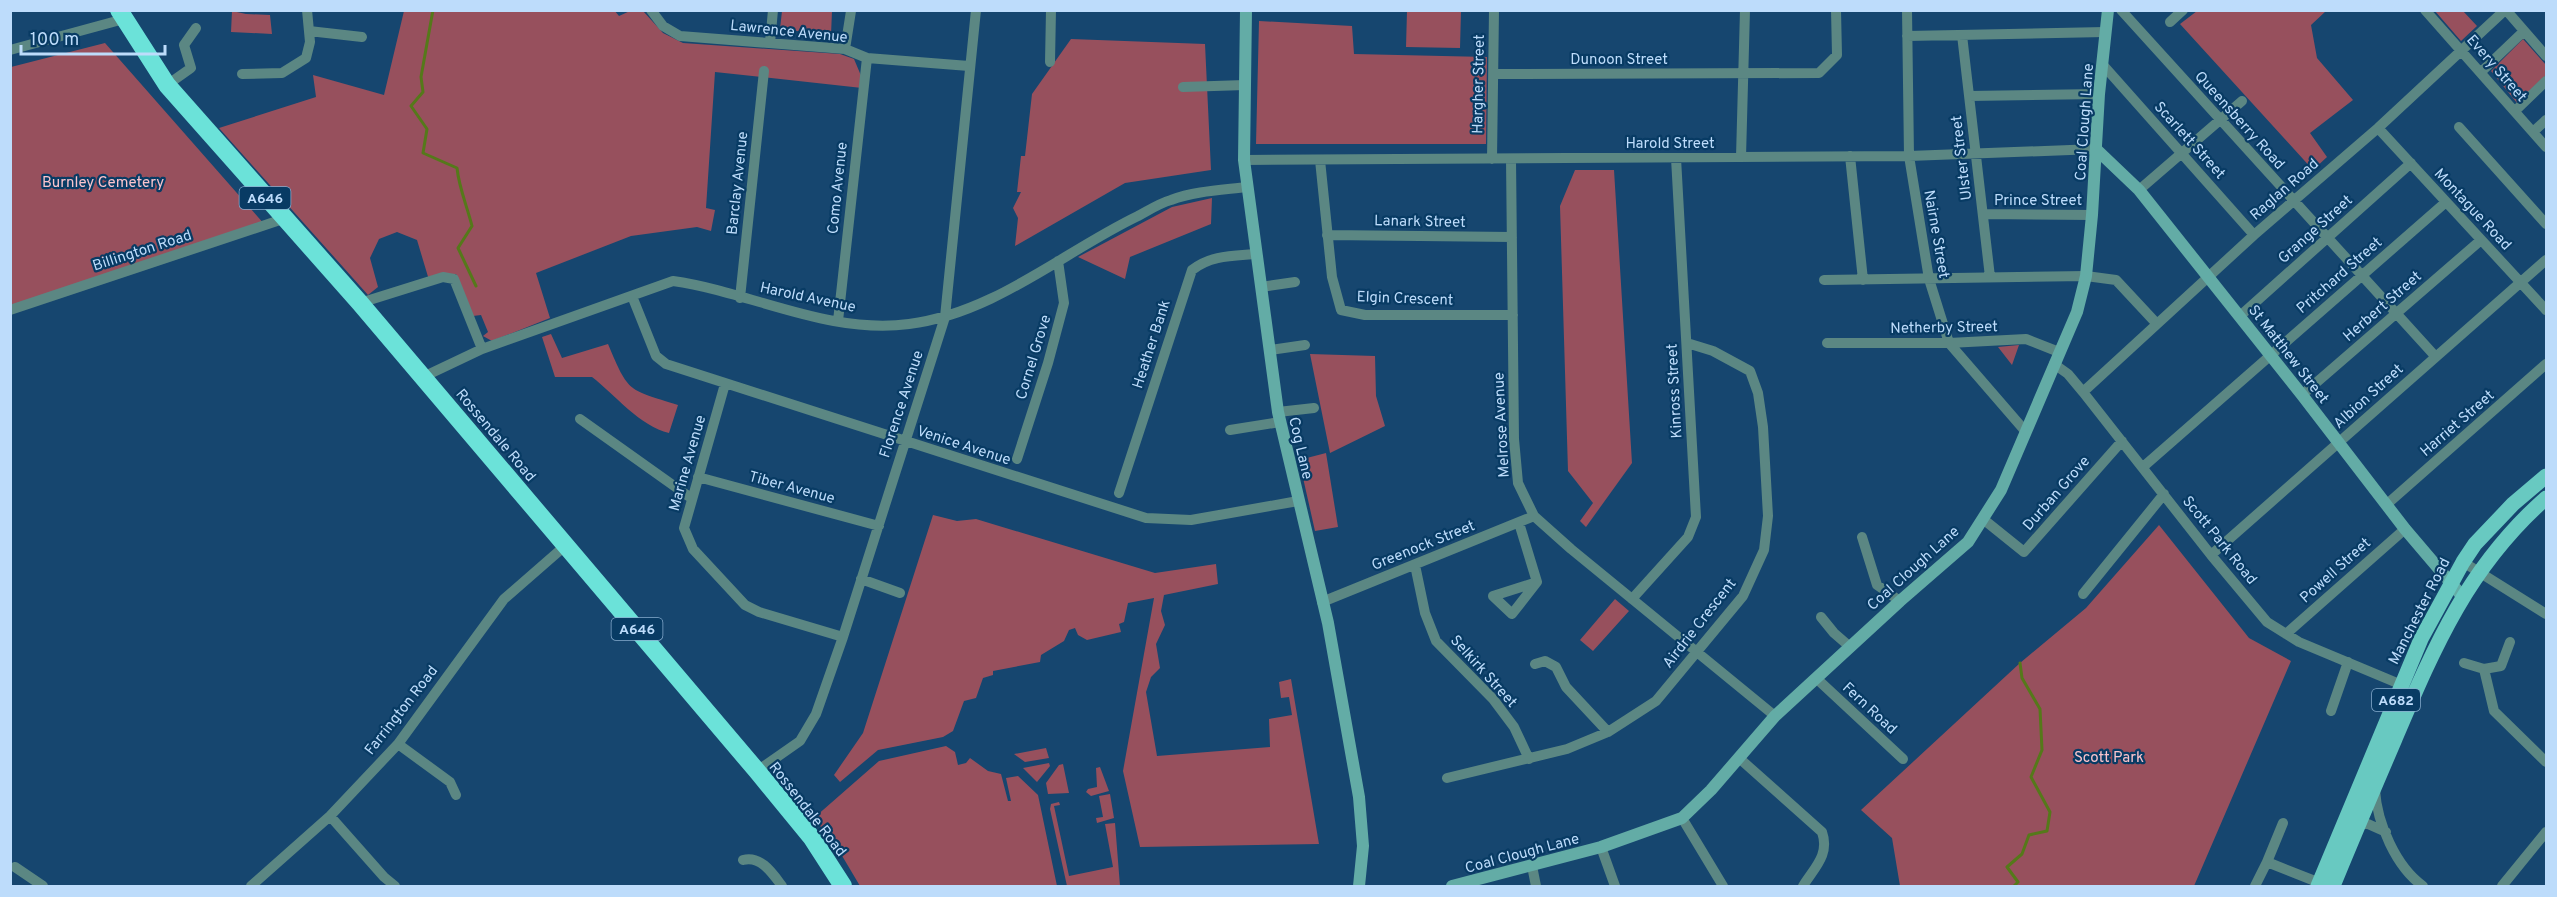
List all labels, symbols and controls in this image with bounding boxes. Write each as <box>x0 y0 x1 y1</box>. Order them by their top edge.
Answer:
street label: Lawrence Avenue <box>729 17 848 48</box>
scale bar <box>21 18 165 56</box>
text: 100 m <box>30 29 79 52</box>
street label: Every Street <box>2462 32 2530 106</box>
street label: Hargher Street <box>1469 34 1490 134</box>
street label: Dunoon Street <box>1570 51 1668 70</box>
street label: Coal Clough Lane <box>2072 63 2099 181</box>
street label: Queensberry Road <box>2190 68 2288 174</box>
street label: Scarlett Street <box>2149 98 2229 184</box>
street label: Ulster Street <box>1948 114 1977 201</box>
street label: Barclay Avenue <box>724 131 753 236</box>
street label: Harold Street <box>1625 135 1715 154</box>
street label: Como Avenue <box>824 141 853 235</box>
street label: Raglan Road <box>2247 155 2323 225</box>
street label: Montague Road <box>2429 165 2515 255</box>
park label: Burnley Cemetery <box>42 174 164 193</box>
road number: A646 <box>240 187 290 209</box>
street label: Nairne Street <box>1918 189 1953 280</box>
street label: Prince Street <box>1994 192 2082 211</box>
street label: Grange Street <box>2275 192 2357 269</box>
street label: Lanark Street <box>1374 212 1466 233</box>
street label: Billington Road <box>91 226 194 276</box>
street label: Pritchard Street <box>2293 234 2387 319</box>
street label: Herbert Street <box>2340 268 2426 346</box>
street label: Harold Avenue <box>758 279 857 318</box>
street label: Elgin Crescent <box>1356 288 1454 311</box>
street label: Heather Bank <box>1129 298 1176 391</box>
street label: St Matthew Street <box>2243 302 2332 408</box>
street label: Cornel Grove <box>1013 313 1056 402</box>
street label: Netherby Street <box>1890 318 1998 339</box>
street label: Kinross Street <box>1664 343 1687 439</box>
street label: Florence Avenue <box>876 348 929 461</box>
street label: Albion Street <box>2330 361 2408 434</box>
street label: Melrose Avenue <box>1490 372 1515 478</box>
street label: Rossendale Road <box>451 386 539 486</box>
street label: Harriet Street <box>2417 387 2499 461</box>
street label: Marine Avenue <box>666 413 711 514</box>
street label: Cog Lane <box>1283 415 1316 481</box>
street label: Venice Avenue <box>914 422 1013 471</box>
street label: Durban Grove <box>2019 453 2095 535</box>
street label: Tiber Avenue <box>746 468 837 509</box>
street label: Scott Park Road <box>2177 493 2260 589</box>
street label: Greenock Street <box>1369 517 1478 576</box>
street label: Coal Clough Lane <box>1864 523 1964 616</box>
street label: Powell Street <box>2297 534 2375 608</box>
street label: Manchester Road <box>2385 555 2455 668</box>
street label: Airdrie Crescent <box>1659 575 1741 673</box>
road number: A646 <box>612 618 662 640</box>
street label: Selkirk Street <box>1445 632 1520 712</box>
street label: Farrington Road <box>361 662 443 759</box>
street label: Fern Road <box>1838 679 1900 739</box>
road number: A682 <box>2372 689 2420 711</box>
park label: Scott Park <box>2074 749 2144 768</box>
street label: Rossendale Road <box>764 759 850 861</box>
street label: Coal Clough Lane <box>1463 830 1582 879</box>

